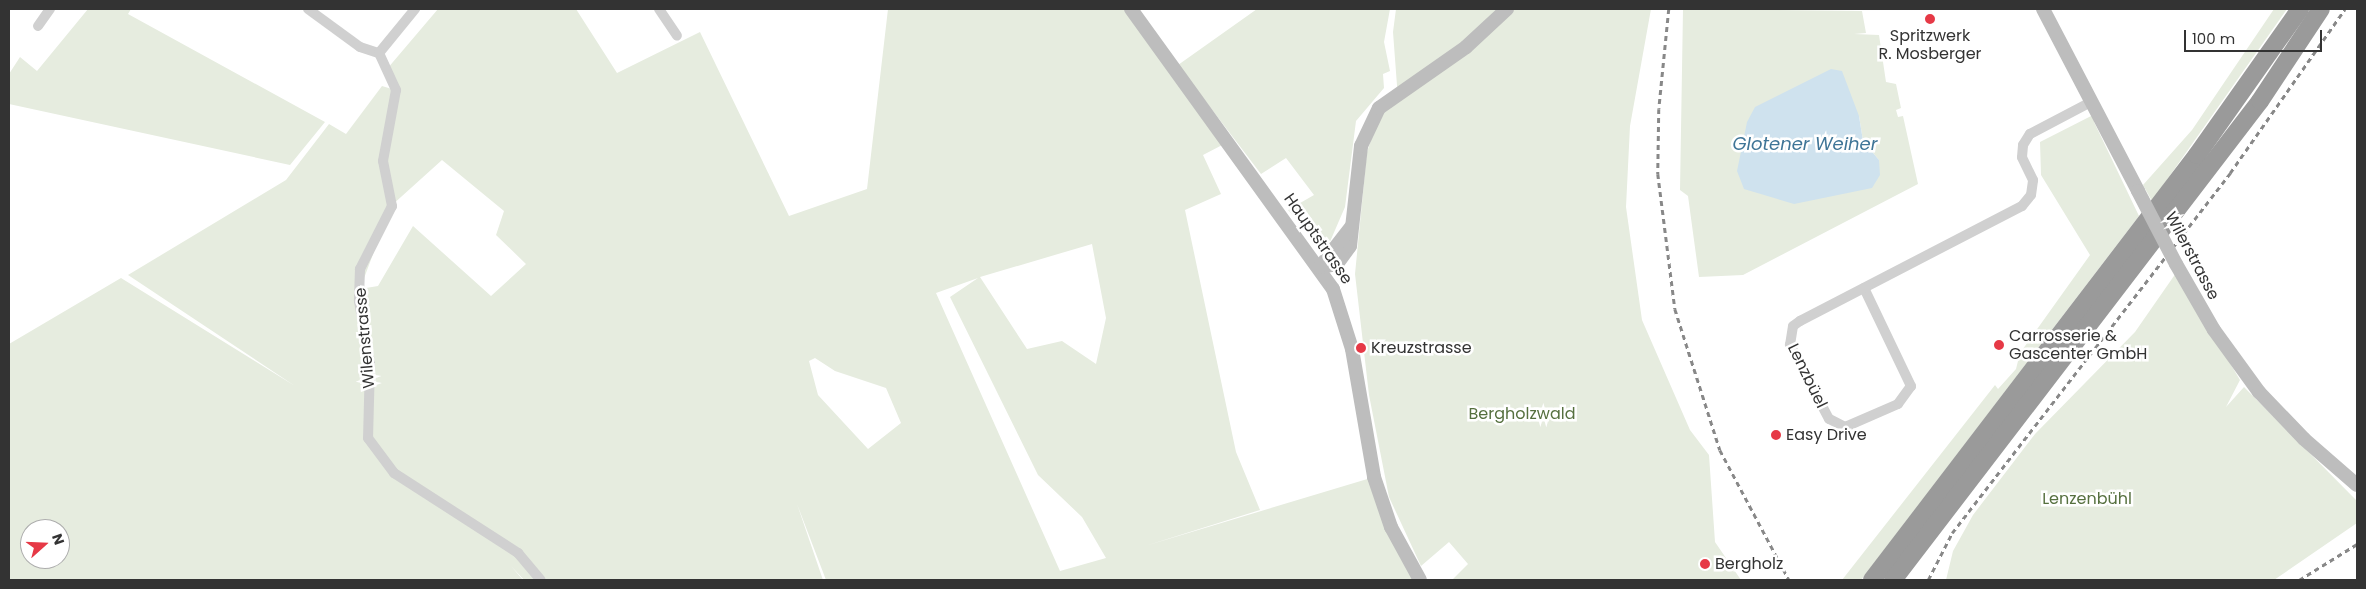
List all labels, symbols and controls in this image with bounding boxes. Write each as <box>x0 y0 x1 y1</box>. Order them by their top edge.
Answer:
marker: Spritzwerk R. Mosberger <box>1924 13 1936 25</box>
scale bar <box>2186 20 2324 52</box>
place label: Spritzwerk R. Mosberger <box>1878 26 1982 64</box>
text: 100 m <box>2192 28 2235 49</box>
water label: Glotener Weiher <box>1733 133 1877 155</box>
street label: Hauptstrasse <box>1280 190 1356 288</box>
street label: Wilerstrasse <box>2161 209 2223 303</box>
street label: Wilenstrasse <box>351 287 379 389</box>
place label: Carrosserie & Gascenter GmbH <box>2009 326 2147 364</box>
place label: Kreuzstrasse <box>1371 338 1472 358</box>
marker: Carrosserie & Gascenter GmbH <box>1993 339 2005 351</box>
street label: Lenzbüel <box>1783 341 1831 411</box>
marker: Kreuzstrasse <box>1355 342 1367 354</box>
park label: Bergholzwald <box>1469 404 1575 424</box>
place label: Easy Drive <box>1786 425 1867 445</box>
marker: Easy Drive <box>1770 429 1782 441</box>
park label: Lenzenbühl <box>2042 489 2132 509</box>
north arrow <box>20 519 70 569</box>
text: N <box>47 531 69 548</box>
place label: Bergholz <box>1715 554 1783 574</box>
marker: Bergholz <box>1699 558 1711 570</box>

